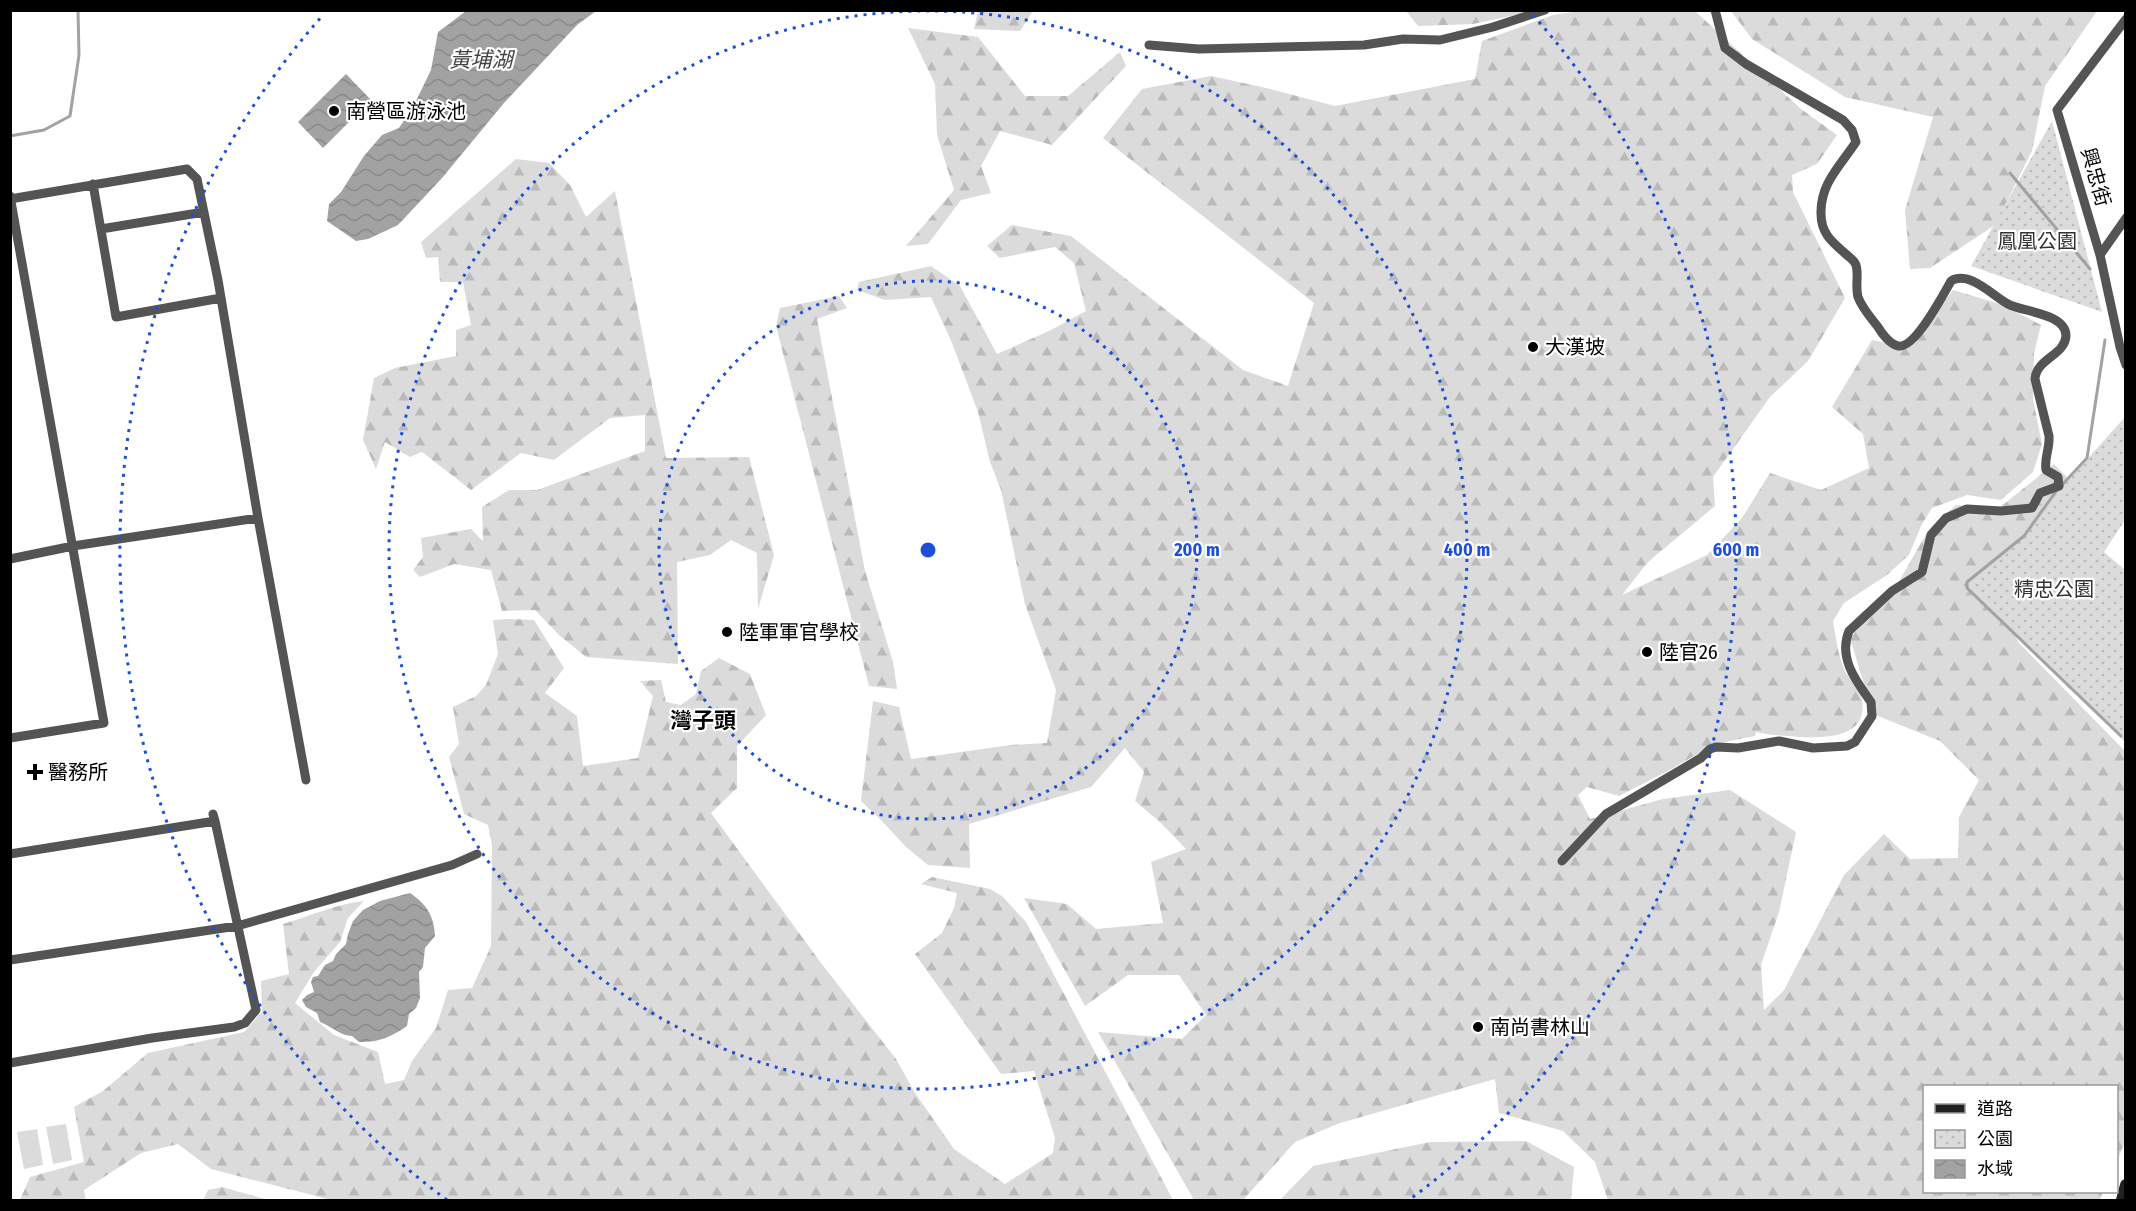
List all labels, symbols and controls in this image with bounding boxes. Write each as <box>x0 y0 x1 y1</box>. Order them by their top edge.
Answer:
water label: 黃埔湖 <box>450 47 515 73</box>
place label: 南營區游泳池 <box>346 99 466 123</box>
marker: 南營區游泳池 <box>327 104 341 118</box>
street label: 興忠街 <box>2076 145 2116 209</box>
park label: 鳳凰公園 <box>1997 229 2077 253</box>
place label: 大漢坡 <box>1545 335 1605 359</box>
marker: 大漢坡 <box>1526 340 1540 354</box>
text: 200 m <box>1173 539 1220 561</box>
text: 400 m <box>1444 539 1490 561</box>
text: 600 m <box>1713 539 1759 561</box>
centre of rings <box>918 540 938 560</box>
park label: 精忠公園 <box>2014 577 2094 601</box>
place label: 陸軍軍官學校 <box>739 620 859 644</box>
marker: 陸軍軍官學校 <box>720 625 734 639</box>
place label: 陸官26 <box>1659 640 1718 664</box>
marker: 陸官26 <box>1640 645 1654 659</box>
district label: 灣子頭 <box>670 707 736 734</box>
place label: 醫務所 <box>48 760 108 784</box>
marker: 醫務所 <box>26 763 44 781</box>
place label: 南尚書林山 <box>1490 1015 1590 1039</box>
marker: 南尚書林山 <box>1471 1020 1485 1034</box>
legend <box>1923 1085 2118 1193</box>
text: 道路 <box>1977 1098 2013 1120</box>
text: 公園 <box>1977 1128 2013 1150</box>
text: 水域 <box>1977 1158 2013 1180</box>

